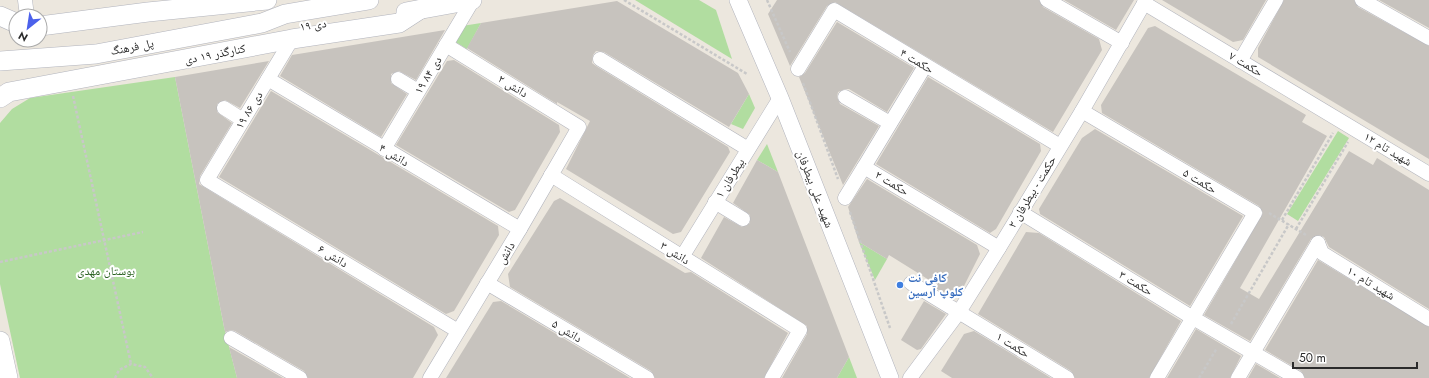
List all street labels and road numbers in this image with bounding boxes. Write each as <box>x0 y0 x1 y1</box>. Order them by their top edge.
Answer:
street label: ۱۹ دی <box>298 14 328 36</box>
street label: پل فرهنگ <box>109 34 156 60</box>
street label: کنارگذر ۱۹ دی <box>183 39 247 69</box>
street label: حکمت ۴ <box>897 44 938 78</box>
street label: حکمت ۷ <box>1226 47 1267 81</box>
street label: ۱۹ دی ۸۴ <box>410 53 446 97</box>
street label: ۲ دانش <box>495 70 532 102</box>
street label: ۱۹ دی ۸۶ <box>231 88 267 132</box>
street label: شهید تام ۱۲ <box>1360 128 1416 171</box>
street label: دانش ۴ <box>376 139 413 171</box>
street label: شهید علی بیطرفان <box>792 147 838 231</box>
street label: حکمت - بیطرفان ۲ <box>1003 152 1061 232</box>
street label: بیطرفان ۱ <box>711 155 749 201</box>
street label: حکمت ۵ <box>1180 164 1221 198</box>
street label: حکمت ۲ <box>872 166 913 200</box>
street label: دانش ۳ <box>657 237 693 269</box>
street label: دانش <box>492 238 520 268</box>
street label: ۶ دانش <box>315 240 352 272</box>
street label: شهید تام ۱۰ <box>1343 262 1399 305</box>
street label: حکمت ۳ <box>1116 266 1157 300</box>
street label: دانش ۵ <box>549 315 586 347</box>
street label: حکمت ۱ <box>993 328 1034 363</box>

